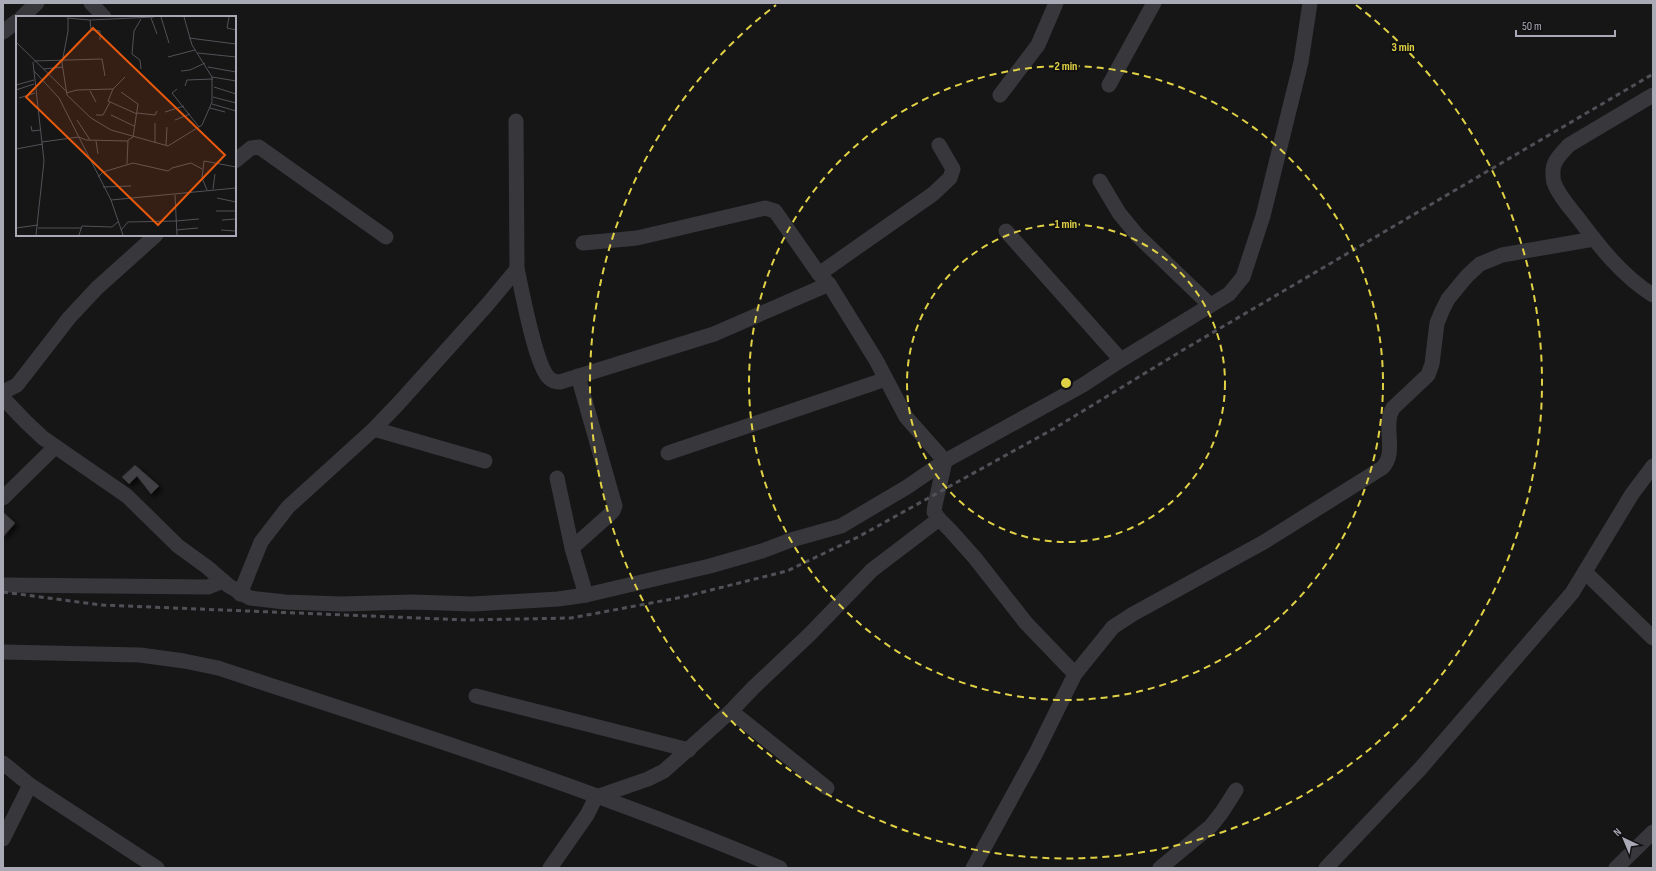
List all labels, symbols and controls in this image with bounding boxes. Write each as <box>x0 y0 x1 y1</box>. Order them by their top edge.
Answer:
scale bar <box>1516 12 1615 38</box>
inset map <box>16 16 236 236</box>
text: 50 m <box>1522 19 1542 34</box>
text: 3 min <box>1392 40 1414 55</box>
text: 2 min <box>1055 59 1077 74</box>
text: 1 min <box>1055 217 1077 232</box>
centre of rings <box>1059 376 1073 390</box>
north arrow <box>1604 819 1644 859</box>
text: N <box>1611 825 1624 839</box>

